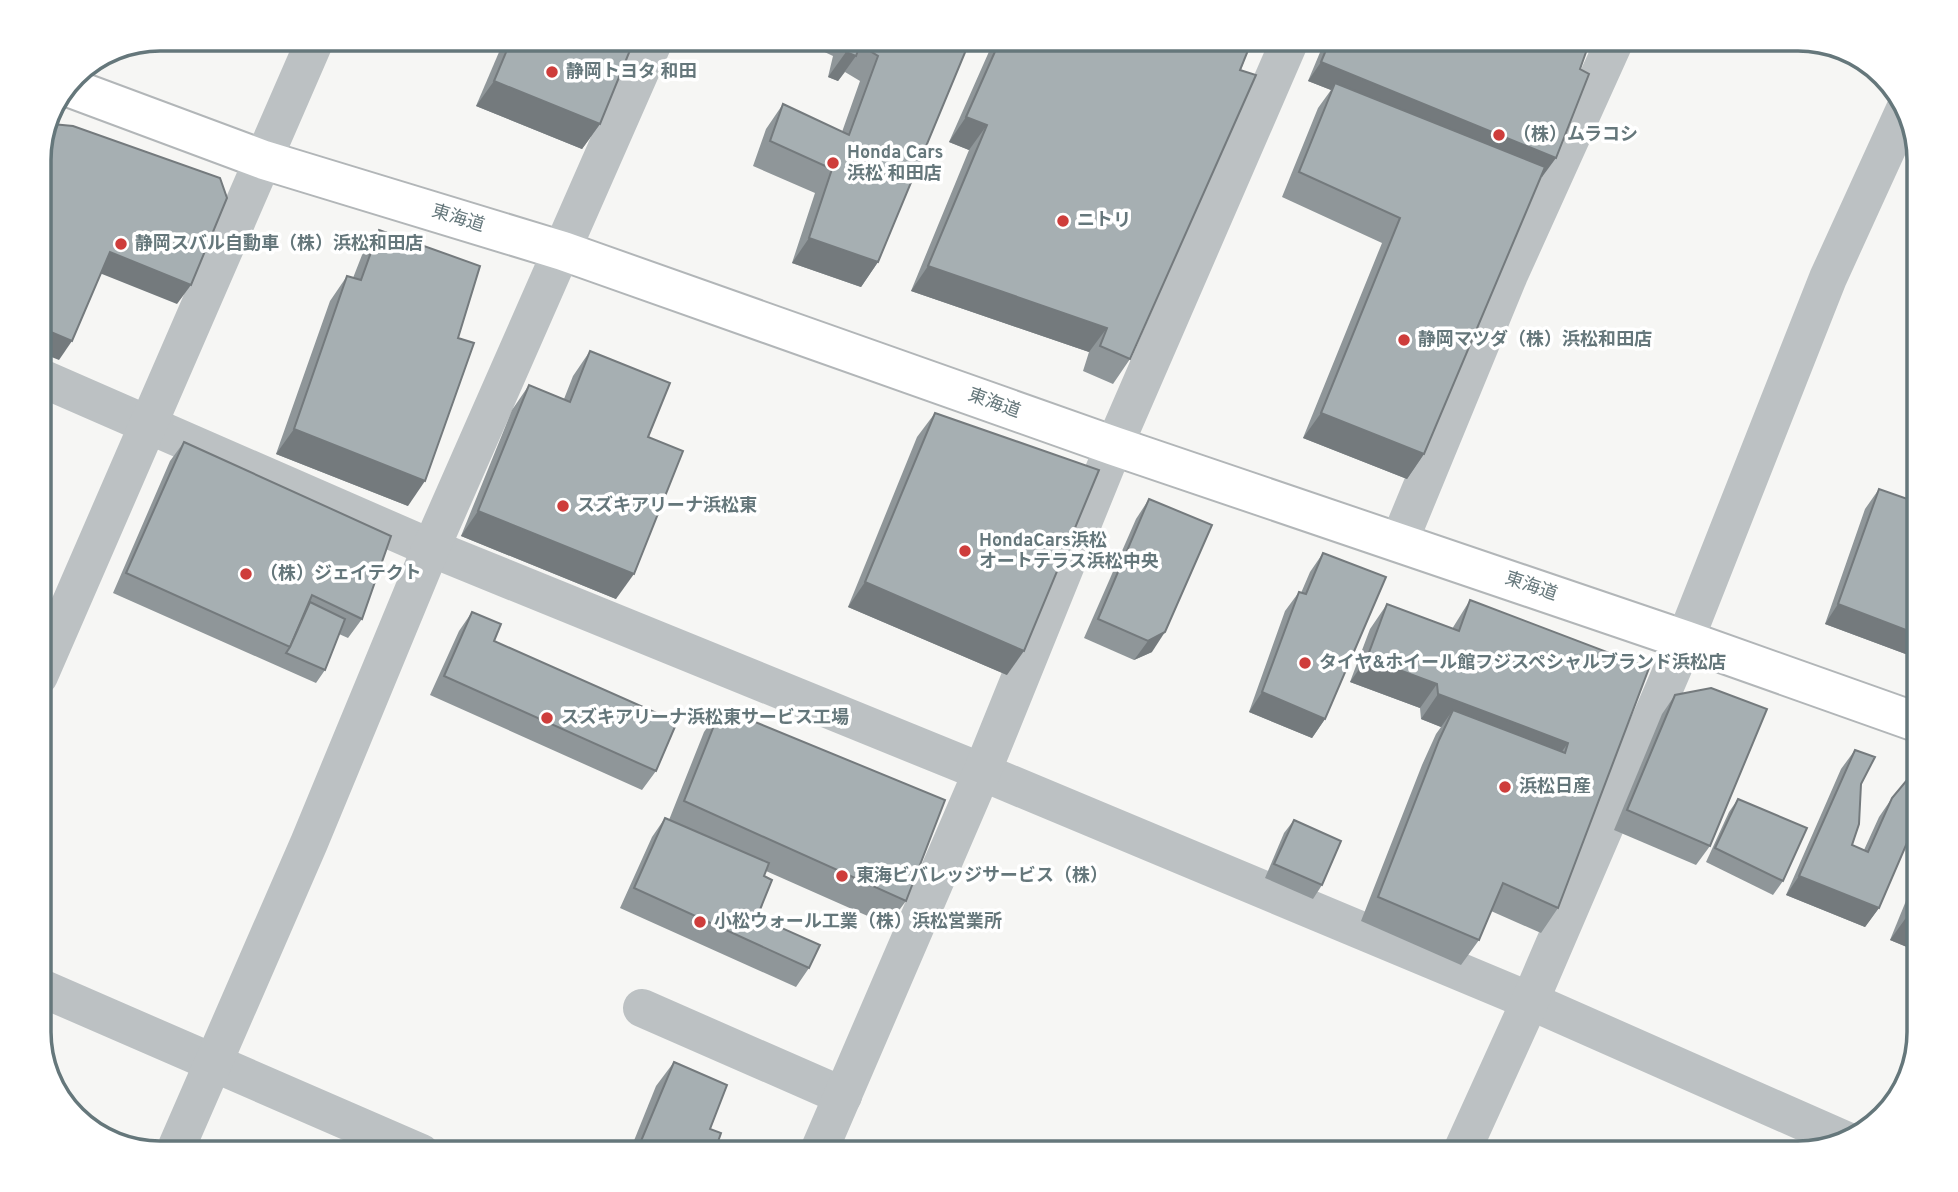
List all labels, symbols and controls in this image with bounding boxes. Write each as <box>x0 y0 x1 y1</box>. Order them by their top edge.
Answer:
place label: 静岡トヨタ 和田 <box>566 61 697 84</box>
marker: 静岡トヨタ 和田 <box>544 64 560 80</box>
place label: （株）ムラコシ <box>1513 124 1638 147</box>
marker: （株）ムラコシ <box>1491 127 1507 143</box>
place label: Honda Cars 浜松 和田店 <box>847 142 943 186</box>
marker: Honda Cars 浜松 和田店 <box>825 155 841 171</box>
street label: 東海道 <box>429 200 487 238</box>
place label: ニトリ <box>1077 210 1131 233</box>
marker: ニトリ <box>1055 213 1071 229</box>
place label: 静岡スバル自動車（株）浜松和田店 <box>135 233 423 256</box>
marker: 静岡スバル自動車（株）浜松和田店 <box>113 236 129 252</box>
place label: 静岡マツダ（株）浜松和田店 <box>1418 329 1652 352</box>
marker: 静岡マツダ（株）浜松和田店 <box>1396 332 1412 348</box>
street label: 東海道 <box>965 384 1023 424</box>
place label: スズキアリーナ浜松東 <box>577 495 757 518</box>
marker: スズキアリーナ浜松東 <box>555 498 571 514</box>
place label: HondaCars浜松 オートテラス浜松中央 <box>979 530 1159 574</box>
marker: HondaCars浜松 オートテラス浜松中央 <box>957 543 973 559</box>
place label: （株）ジェイテクト <box>260 563 422 586</box>
marker: （株）ジェイテクト <box>238 566 254 582</box>
street label: 東海道 <box>1502 567 1560 607</box>
place label: タイヤ&ホイール館フジスペシャルブランド浜松店 <box>1319 652 1726 675</box>
marker: タイヤ&ホイール館フジスペシャルブランド浜松店 <box>1297 655 1313 671</box>
place label: スズキアリーナ浜松東サービス工場 <box>561 707 849 730</box>
marker: スズキアリーナ浜松東サービス工場 <box>539 710 555 726</box>
place label: 浜松日産 <box>1519 776 1591 799</box>
marker: 浜松日産 <box>1497 779 1513 795</box>
place label: 東海ビバレッジサービス（株） <box>856 865 1108 888</box>
marker: 東海ビバレッジサービス（株） <box>834 868 850 884</box>
place label: 小松ウォール工業（株）浜松営業所 <box>714 911 1002 934</box>
marker: 小松ウォール工業（株）浜松営業所 <box>692 914 708 930</box>

